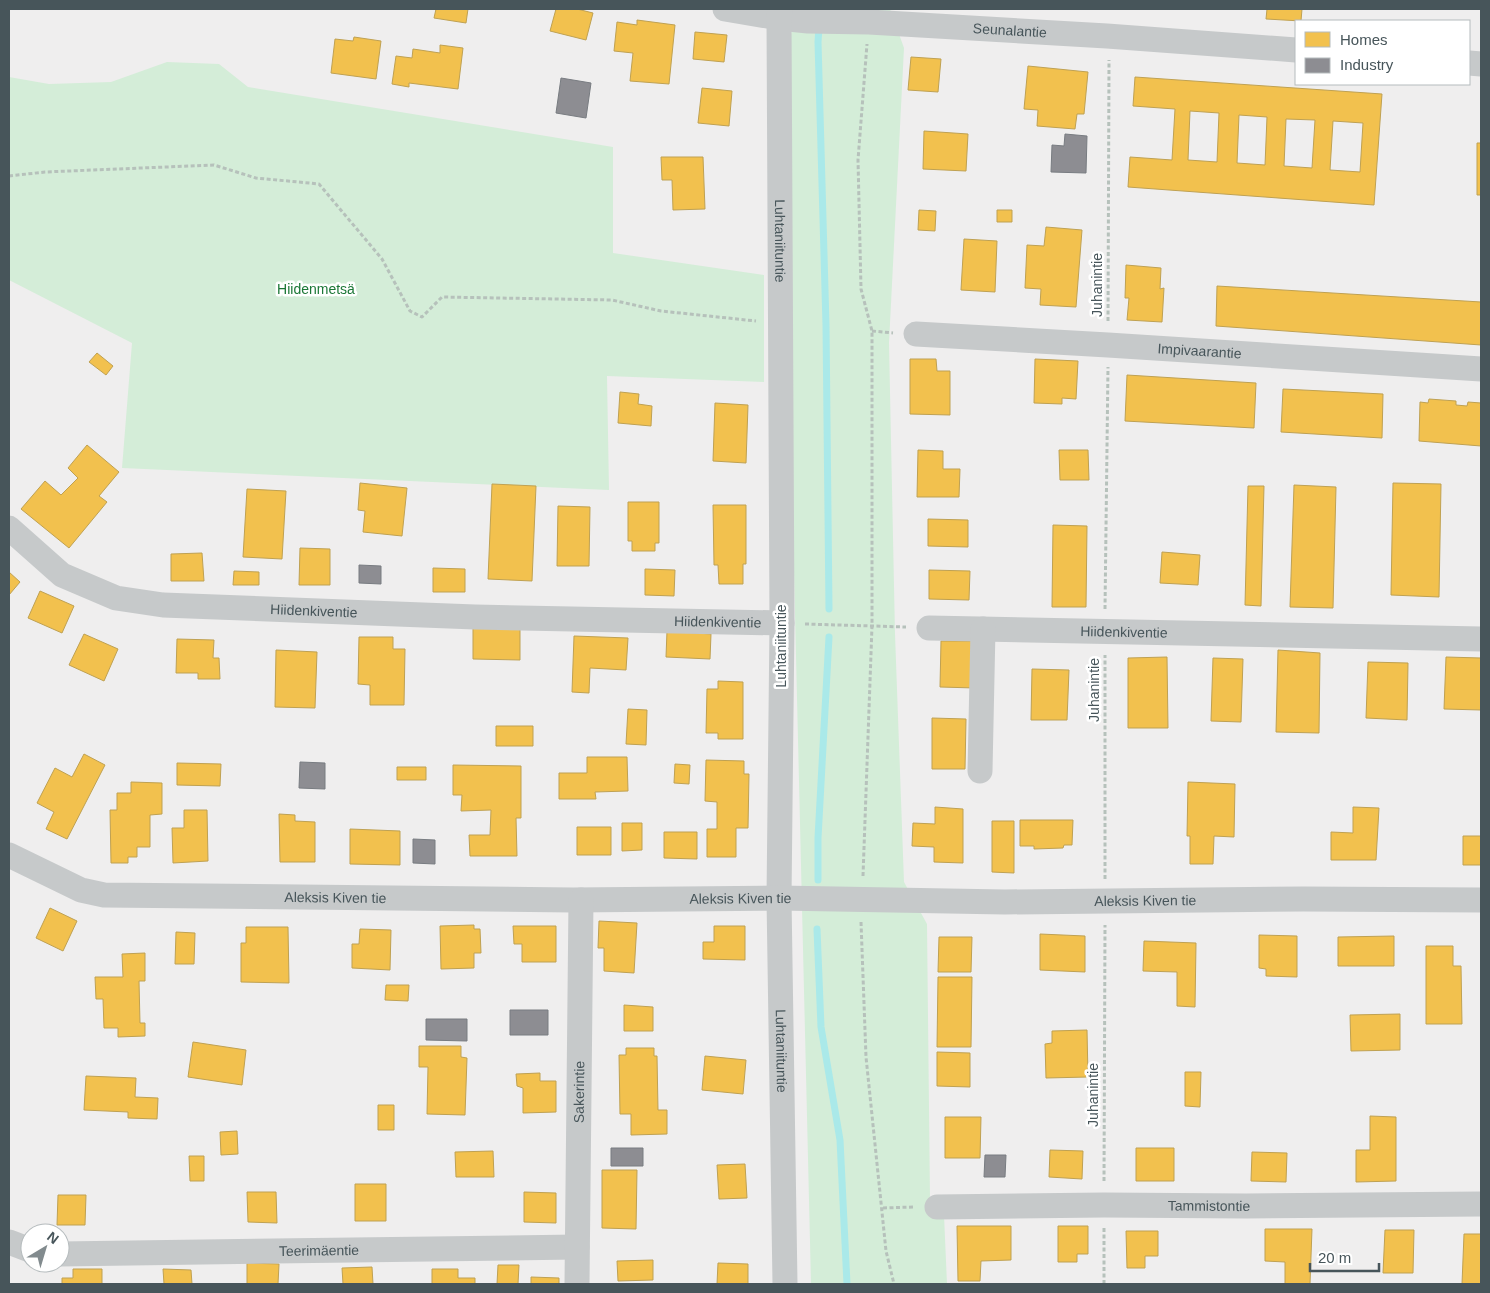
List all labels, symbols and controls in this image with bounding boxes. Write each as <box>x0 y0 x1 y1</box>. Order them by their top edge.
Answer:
street label: Seunalantie <box>972 20 1047 40</box>
legend <box>1295 20 1470 85</box>
text: Homes <box>1340 31 1388 48</box>
text: Industry <box>1340 56 1394 73</box>
street label: Luhtaniituntie <box>772 199 788 283</box>
street label: Juhanintie <box>1089 253 1105 317</box>
park label: Hiidenmetsä <box>277 281 355 297</box>
street label: Impivaarantie <box>1157 340 1242 362</box>
street label: Hiidenkiventie <box>270 601 358 620</box>
street label: Luhtaniituntie <box>773 604 789 688</box>
street label: Hiidenkiventie <box>674 613 762 631</box>
street label: Hiidenkiventie <box>1080 623 1168 641</box>
street label: Juhanintie <box>1086 658 1102 722</box>
street label: Aleksis Kiven tie <box>284 889 387 906</box>
street label: Aleksis Kiven tie <box>689 890 792 907</box>
street label: Aleksis Kiven tie <box>1094 892 1197 909</box>
street label: Luhtaniituntie <box>773 1009 790 1093</box>
street label: Sakerintie <box>571 1061 587 1123</box>
street label: Juhanintie <box>1085 1063 1101 1127</box>
street label: Tammistontie <box>1168 1197 1251 1214</box>
north arrow <box>20 1223 70 1273</box>
text: N <box>44 1228 62 1247</box>
scale bar <box>1310 1240 1379 1272</box>
street label: Teerimäentie <box>279 1242 359 1259</box>
text: 20 m <box>1318 1249 1351 1266</box>

